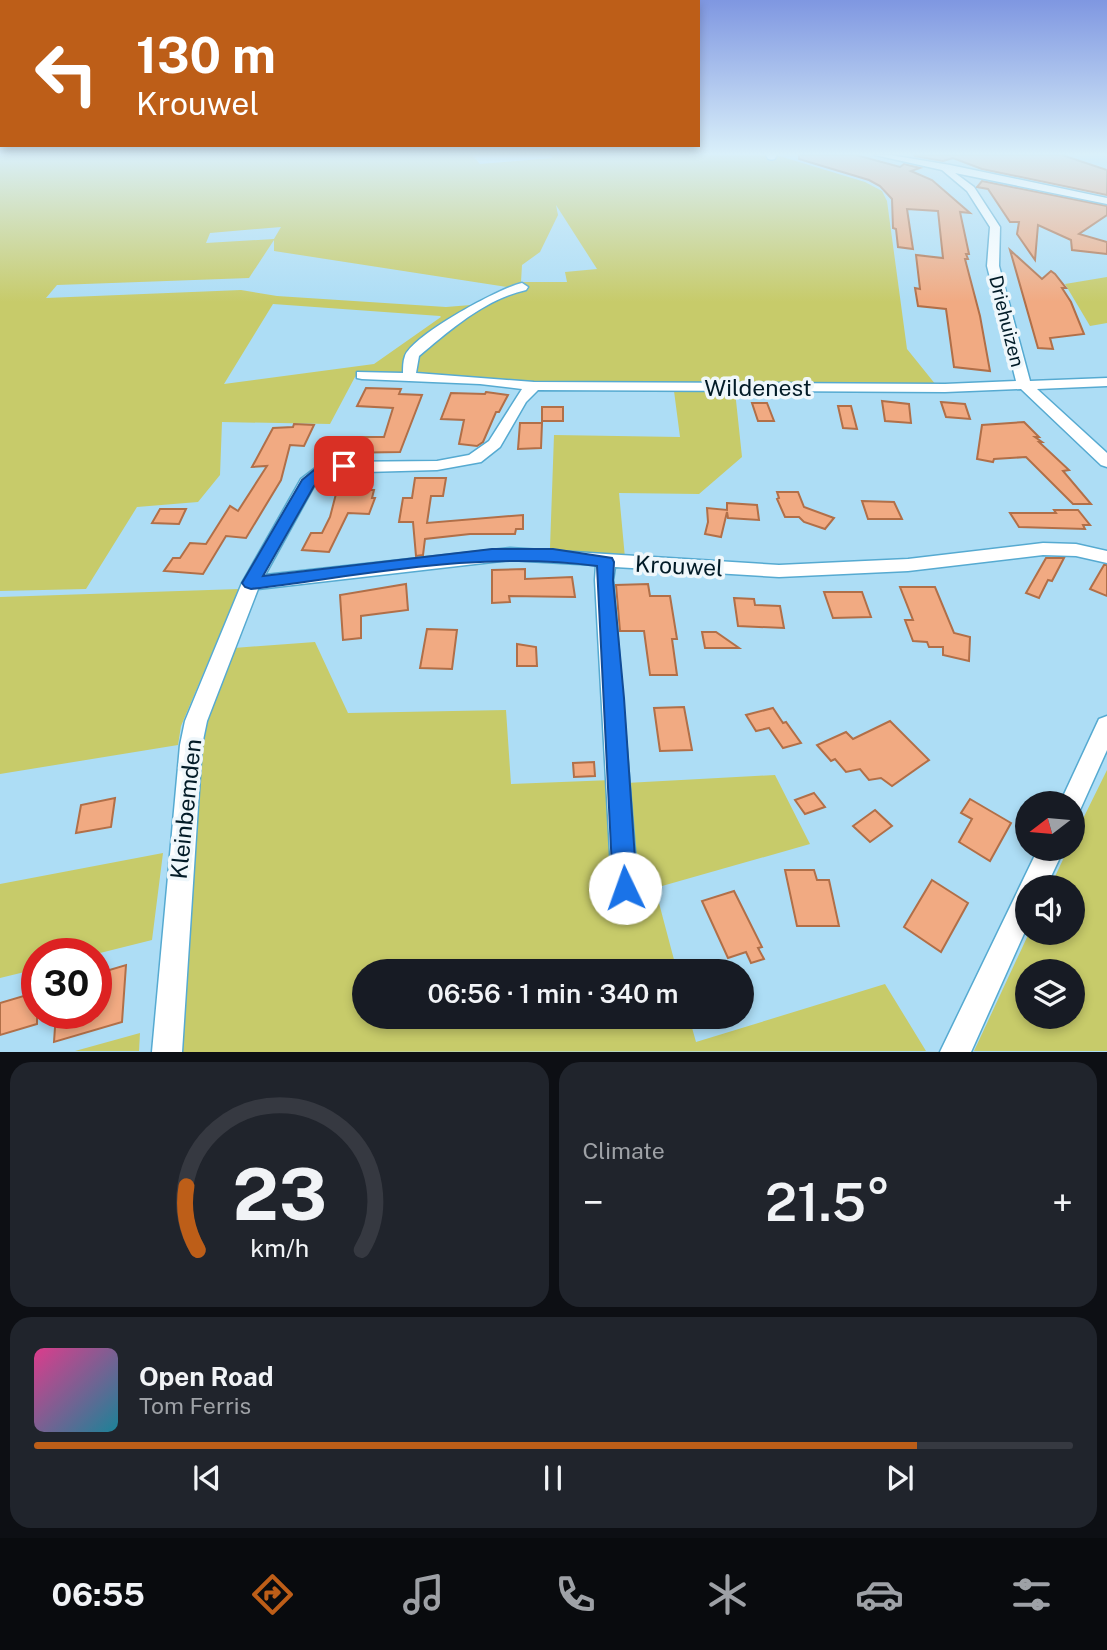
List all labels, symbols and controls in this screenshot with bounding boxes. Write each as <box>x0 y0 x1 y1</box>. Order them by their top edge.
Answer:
text: 130 m <box>136 26 276 84</box>
icon: left <box>21 28 112 119</box>
text: Krouwel <box>136 85 259 122</box>
street label: Driehuizen <box>985 273 1029 369</box>
street label: Wildenest <box>704 374 812 401</box>
pin <box>314 436 374 496</box>
icon: arrive <box>325 447 363 485</box>
street label: Krouwel <box>634 550 724 581</box>
street label: Kleinbemden <box>165 737 206 880</box>
north arrow <box>1015 791 1085 861</box>
map controls <box>1015 791 1085 1029</box>
position arrow <box>588 851 662 925</box>
button: sound <box>1015 875 1085 945</box>
speed limit sign: 30 <box>21 938 112 1029</box>
button: layers <box>1015 959 1085 1029</box>
text: 06:56 · 1 min · 340 m <box>428 978 678 1009</box>
text: Climate <box>583 1137 665 1164</box>
text: 23 <box>232 1152 327 1237</box>
text: 21.5° <box>765 1172 891 1233</box>
text: − <box>583 1180 604 1225</box>
text: + <box>1052 1180 1073 1225</box>
text: km/h <box>250 1233 309 1263</box>
text: Open Road <box>139 1361 274 1392</box>
text: Tom Ferris <box>139 1392 251 1419</box>
icon: previous <box>188 1459 226 1497</box>
icon: pause <box>534 1459 572 1497</box>
icon: next <box>881 1459 919 1497</box>
icon: directions <box>248 1570 297 1619</box>
icon: music <box>399 1570 448 1619</box>
icon: phone <box>551 1570 600 1619</box>
icon: climate <box>703 1570 752 1619</box>
icon: car <box>855 1570 904 1619</box>
icon: filters <box>1007 1570 1056 1619</box>
text: 06:55 <box>51 1576 145 1613</box>

